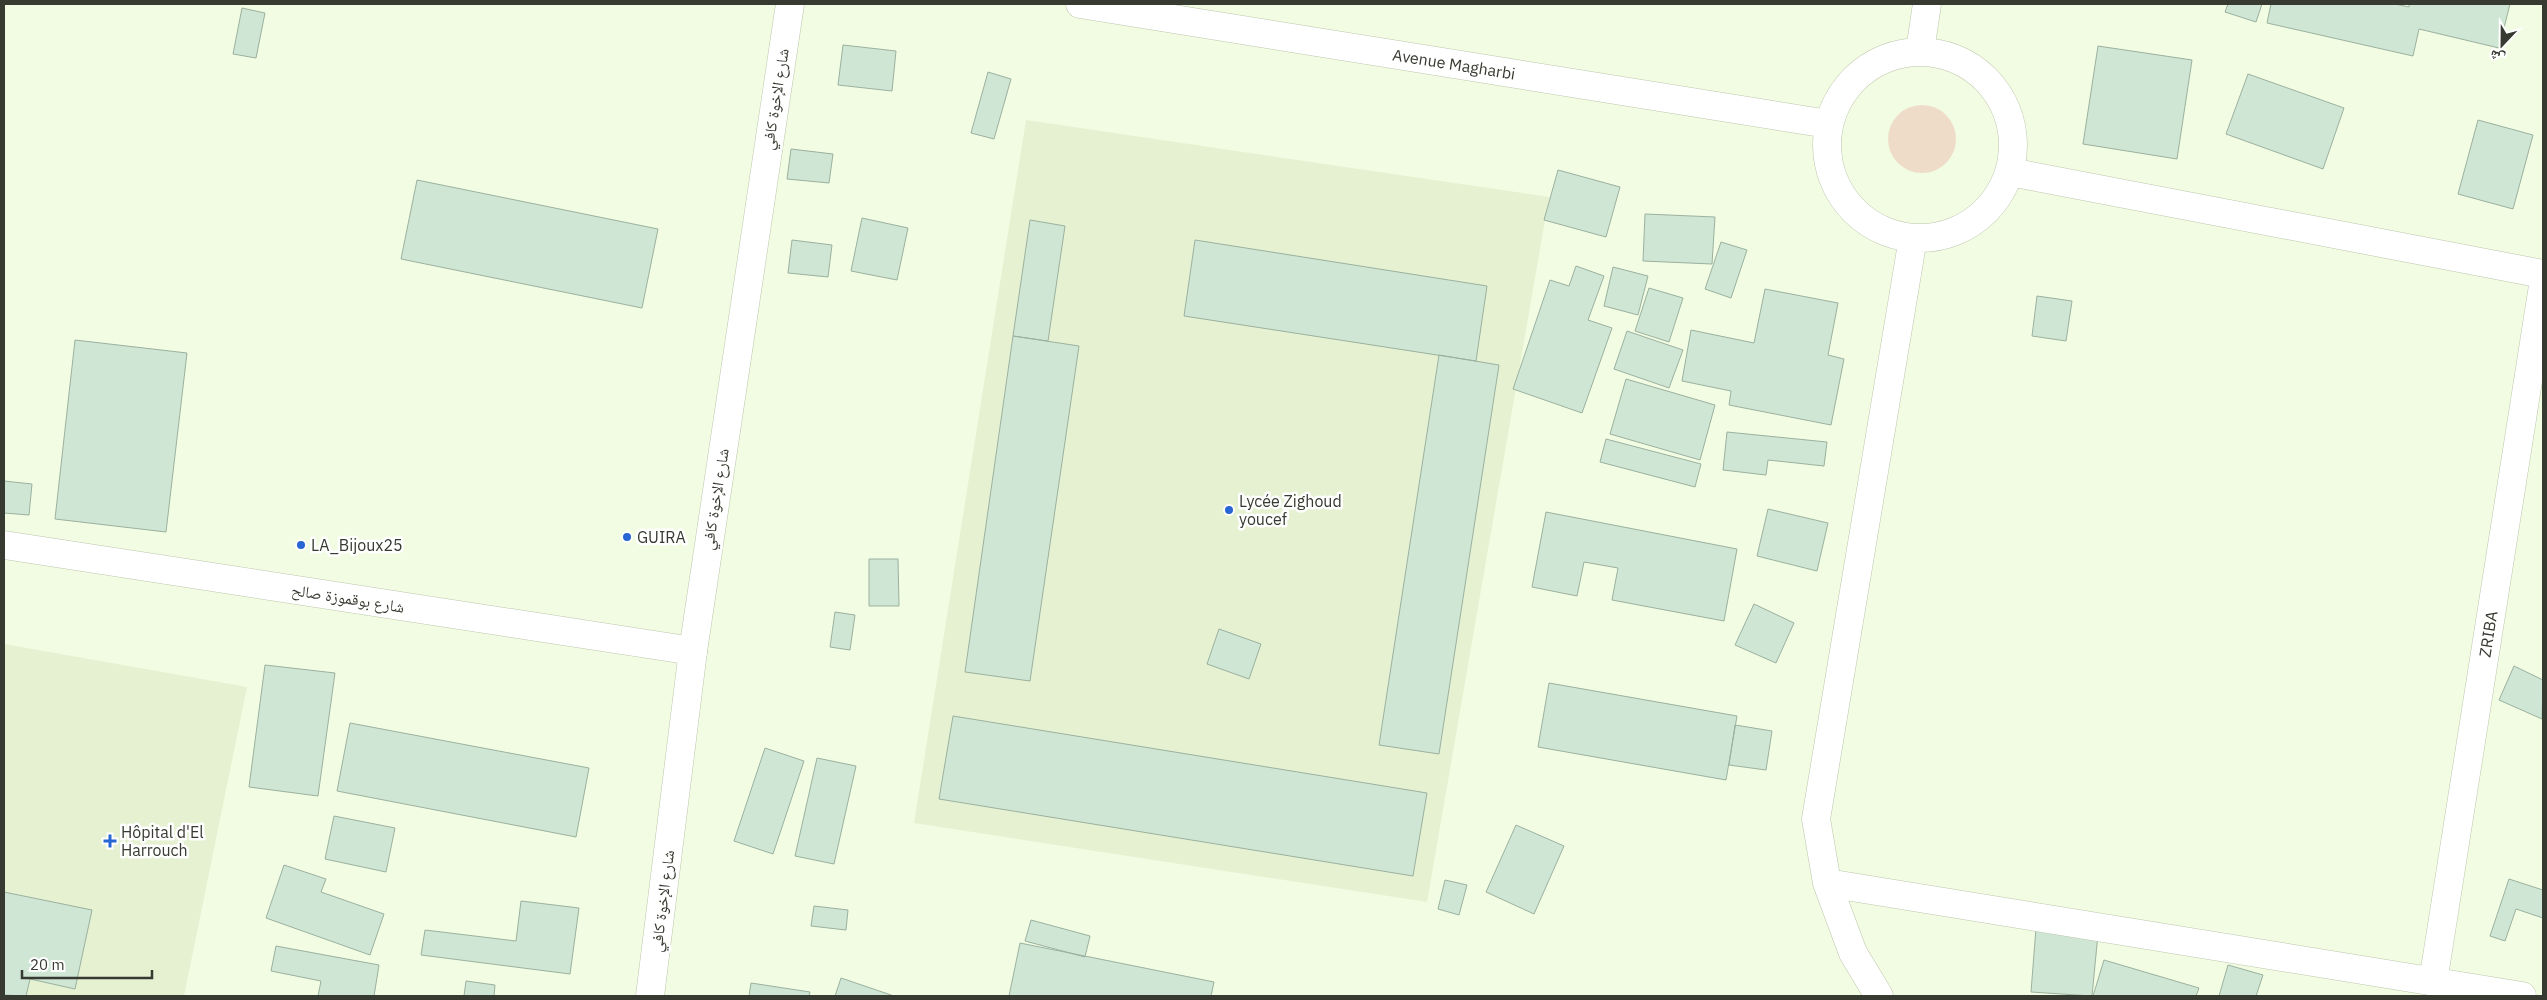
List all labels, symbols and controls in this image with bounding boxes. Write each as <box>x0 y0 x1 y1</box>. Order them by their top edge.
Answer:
north arrow <box>2477 20 2527 70</box>
street label: Avenue Magharbi <box>1391 44 1517 84</box>
text: ش <box>2487 46 2507 68</box>
street label: شارع الإخوة كافي <box>757 47 796 152</box>
street label: شارع الإخوة كافي <box>697 447 736 552</box>
place label: Lycée Zighoud youcef <box>1239 491 1342 529</box>
marker: Lycée Zighoud youcef <box>1223 504 1235 516</box>
place label: GUIRA <box>637 527 686 547</box>
marker: GUIRA <box>621 531 633 543</box>
place label: LA_Bijoux25 <box>311 535 403 555</box>
marker: LA_Bijoux25 <box>295 539 307 551</box>
street label: شارع بوقموزة صالح <box>290 579 406 618</box>
street label: ZRIBA <box>2474 609 2502 659</box>
place label: Hôpital d'El Harrouch <box>121 822 204 860</box>
marker: Hôpital d'El Harrouch <box>103 834 117 848</box>
street label: شارع الإخوة كافي <box>646 849 681 954</box>
scale bar <box>22 948 152 980</box>
text: 20 m <box>30 955 65 974</box>

